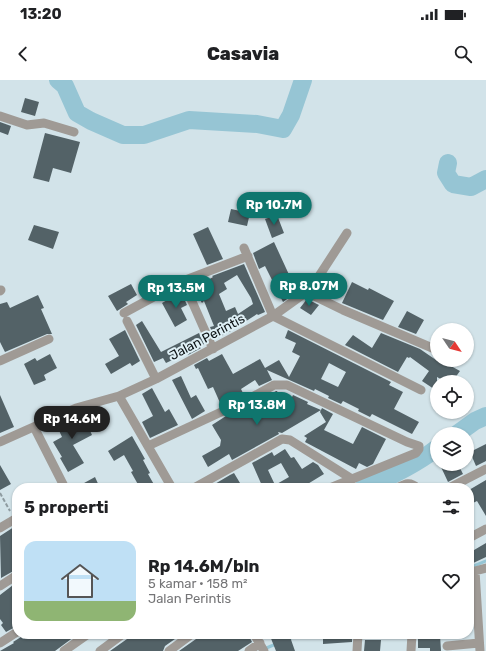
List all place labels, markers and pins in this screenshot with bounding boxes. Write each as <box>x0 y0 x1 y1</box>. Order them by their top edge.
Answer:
pin: Rp 10.7M <box>233 192 315 226</box>
pin: Rp 8.07M <box>268 273 350 307</box>
pin: Rp 13.5M <box>135 275 217 309</box>
pin: Rp 13.8M <box>216 392 298 426</box>
pin: Rp 14.6M <box>31 406 113 440</box>

